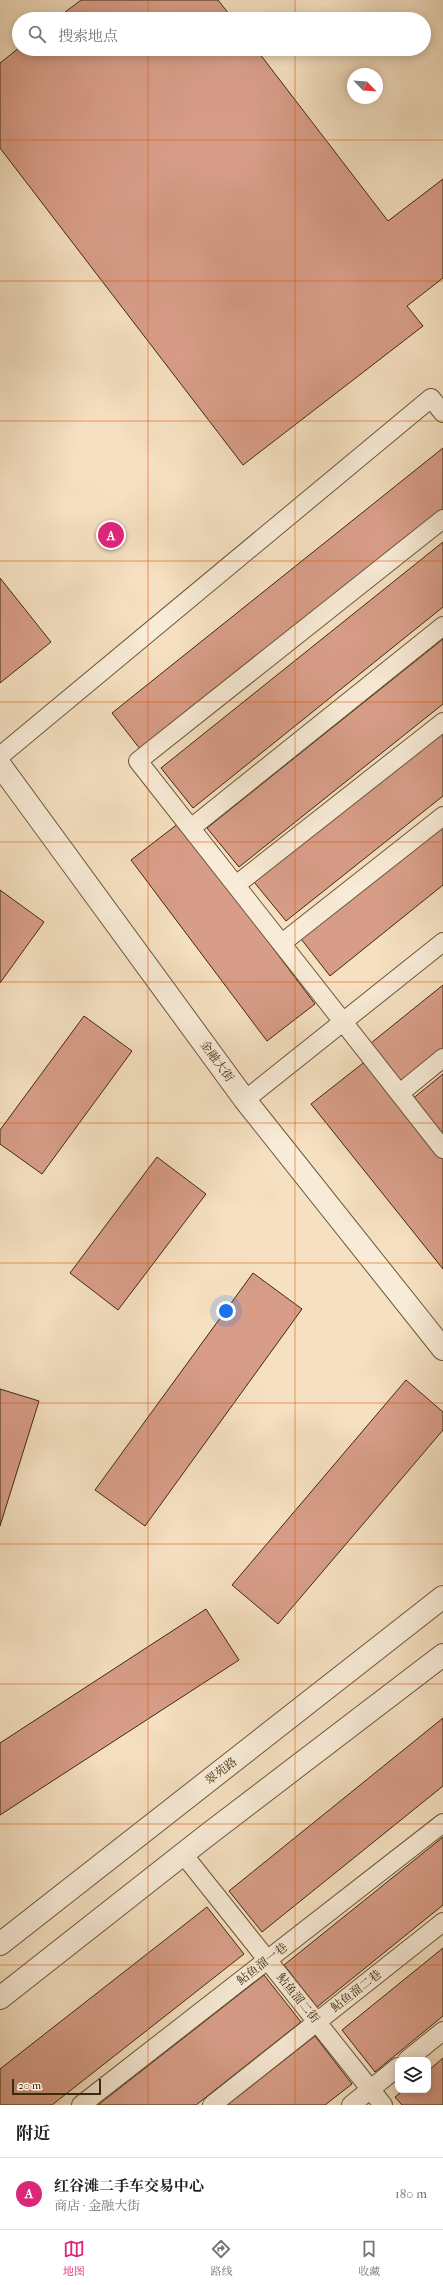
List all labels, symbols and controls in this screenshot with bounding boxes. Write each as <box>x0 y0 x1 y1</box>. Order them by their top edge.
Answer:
search box <box>12 12 431 56</box>
icon: search <box>26 23 48 45</box>
text: 搜索地点 <box>58 27 118 45</box>
north arrow <box>347 68 383 104</box>
pin: A <box>98 520 124 550</box>
street label: 金融大街 <box>197 1037 237 1085</box>
your location <box>216 1301 236 1321</box>
street label: 翠苑路 <box>203 1754 239 1788</box>
street label: 鲇鱼溜一巷 <box>234 1940 290 1988</box>
street label: 鲇鱼溜二巷 <box>328 1967 384 2015</box>
street label: 鲇鱼溜二街 <box>274 1970 323 2026</box>
map controls <box>395 2057 431 2093</box>
button: layers <box>395 2057 431 2093</box>
scale bar <box>12 2077 101 2096</box>
text: 20 m <box>18 2079 41 2092</box>
text: 附近 <box>16 2123 50 2143</box>
text: 红谷滩二手车交易中心 <box>54 2177 204 2195</box>
text: A <box>25 2186 33 2201</box>
text: 180 m <box>395 2186 427 2201</box>
text: 商店 · 金融大街 <box>54 2198 140 2213</box>
tab: 地图 <box>63 2238 85 2278</box>
tab: 路线 <box>210 2238 232 2278</box>
tab: 收藏 <box>358 2238 380 2278</box>

